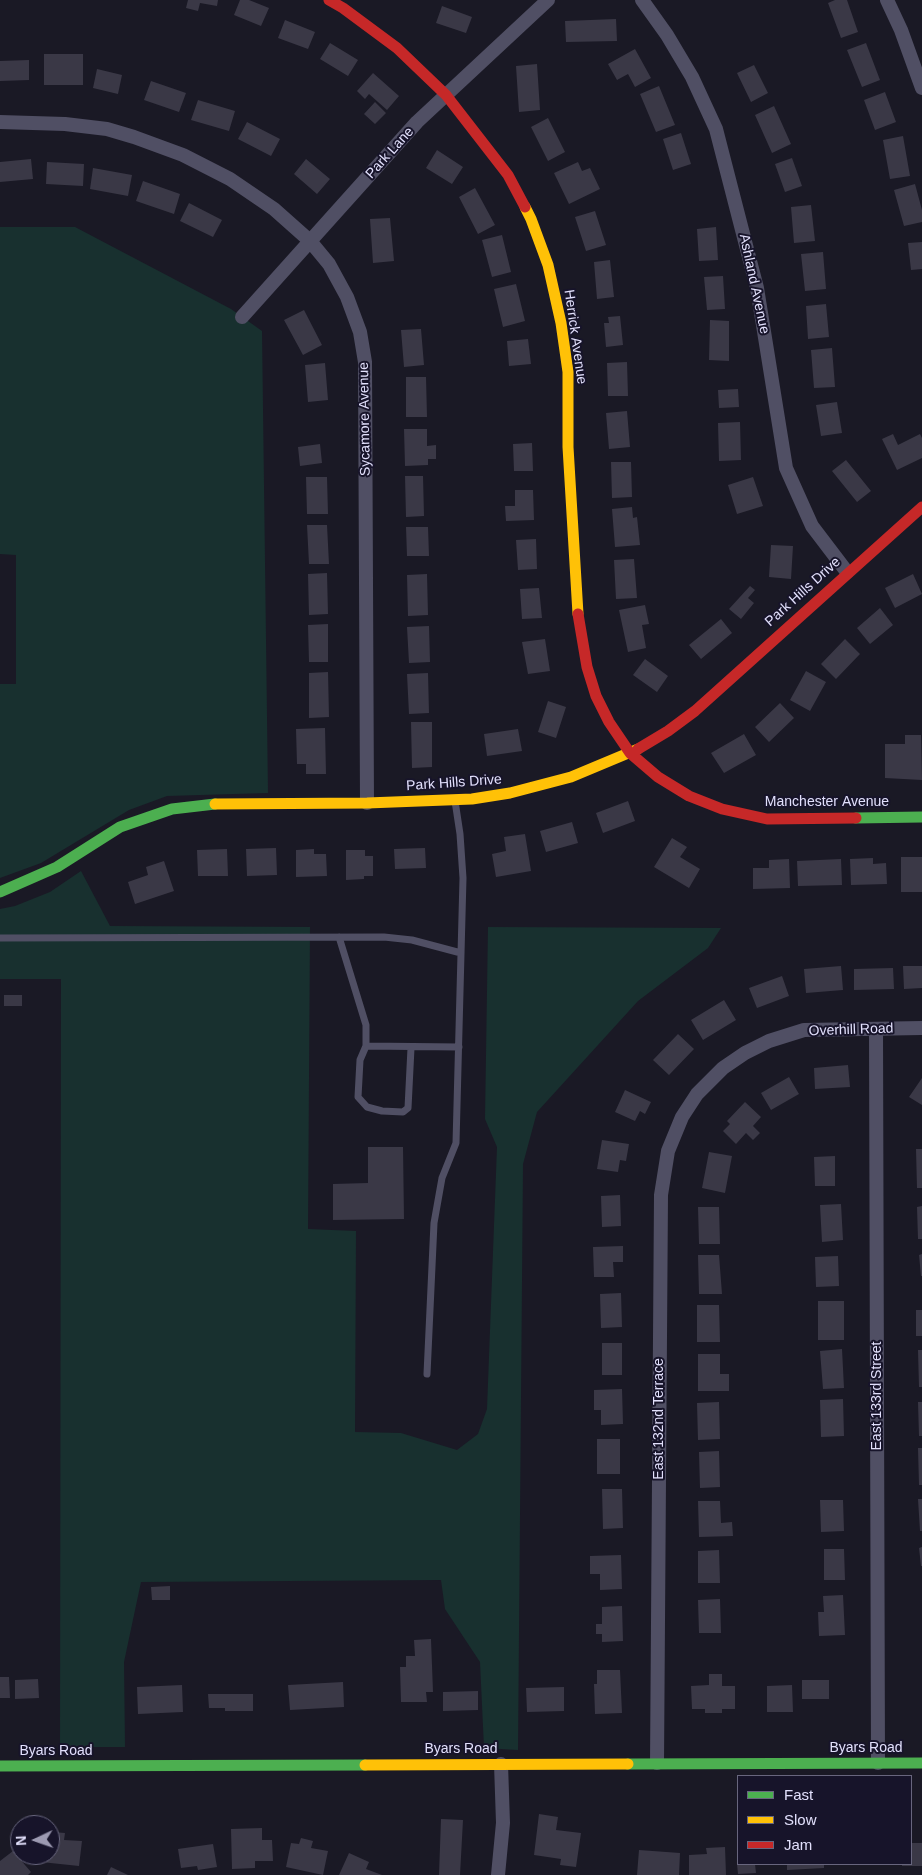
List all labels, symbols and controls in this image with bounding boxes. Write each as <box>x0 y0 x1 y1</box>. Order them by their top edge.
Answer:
street label: Park Lane <box>362 124 418 182</box>
street label: Ashland Avenue <box>735 233 773 335</box>
street label: Herrick Avenue <box>560 289 590 385</box>
street label: Sycamore Avenue <box>356 362 374 476</box>
street label: Park Hills Drive <box>762 554 844 630</box>
street label: Park Hills Drive <box>406 771 502 795</box>
street label: Manchester Avenue <box>765 794 889 810</box>
street label: Overhill Road <box>808 1020 894 1040</box>
street label: East 133rd Street <box>869 1342 885 1450</box>
street label: East 132nd Terrace <box>651 1358 667 1480</box>
street label: Byars Road <box>829 1740 903 1756</box>
street label: Byars Road <box>424 1741 498 1757</box>
street label: Byars Road <box>19 1743 93 1759</box>
legend <box>737 1775 912 1865</box>
text: Fast <box>784 1786 813 1803</box>
text: Slow <box>784 1811 817 1828</box>
north arrow <box>10 1815 60 1865</box>
text: N <box>13 1835 29 1846</box>
text: Jam <box>784 1836 812 1853</box>

